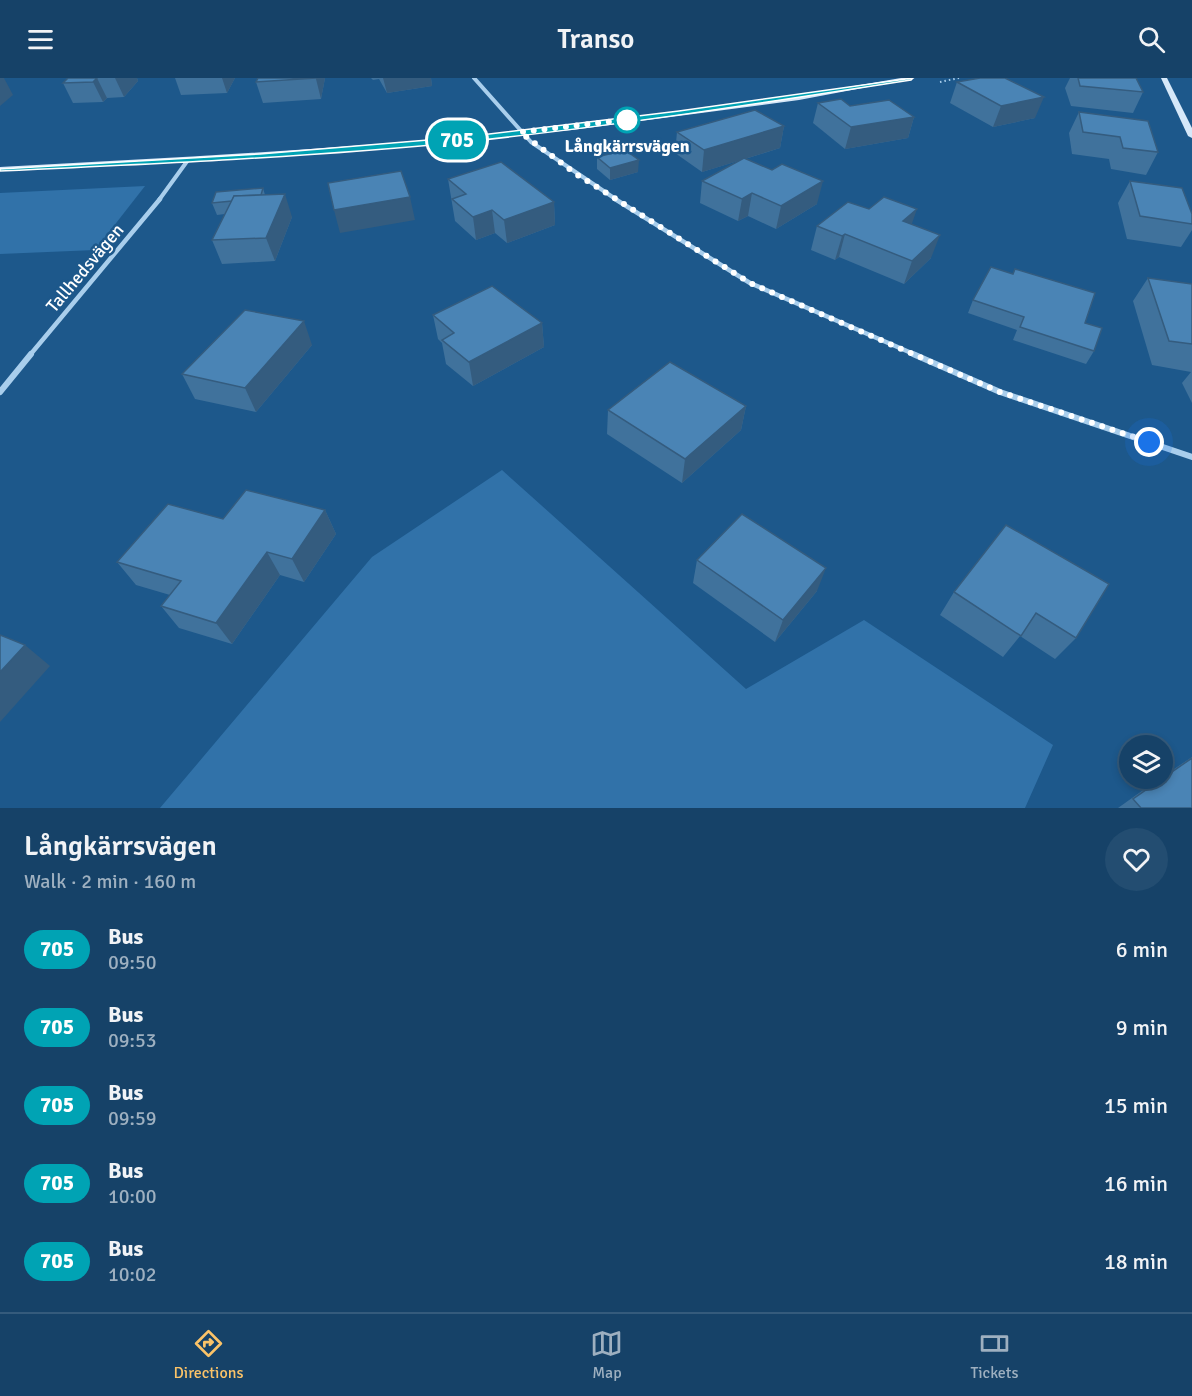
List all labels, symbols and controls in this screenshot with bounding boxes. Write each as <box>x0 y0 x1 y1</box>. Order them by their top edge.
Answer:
icon: menu <box>24 23 57 56</box>
text: Transo <box>558 23 634 56</box>
icon: search <box>1135 23 1168 56</box>
marker: Långkärrsvägen <box>614 107 640 133</box>
line badge: 705 <box>422 120 492 160</box>
text: 705 <box>440 127 474 153</box>
place label: Långkärrsvägen <box>564 135 690 157</box>
street label: Tallhedsvägen <box>42 219 128 317</box>
your location <box>1134 427 1164 457</box>
map controls <box>1119 735 1173 789</box>
button: layers <box>1119 735 1173 789</box>
button: heart <box>1105 828 1168 891</box>
text: Långkärrsvägen <box>24 829 217 863</box>
text: Walk · 2 min · 160 m <box>24 869 196 894</box>
text: Bus <box>108 923 143 950</box>
text: 705 <box>40 936 74 962</box>
text: 6 min <box>1116 936 1168 963</box>
text: 09:50 <box>108 950 157 975</box>
text: Bus <box>108 1001 143 1028</box>
text: 705 <box>40 1014 74 1040</box>
text: 9 min <box>1116 1014 1168 1041</box>
text: 09:53 <box>108 1028 157 1053</box>
text: Bus <box>108 1079 143 1106</box>
text: 705 <box>40 1092 74 1118</box>
text: 15 min <box>1104 1092 1168 1119</box>
text: 09:59 <box>108 1106 157 1131</box>
text: Bus <box>108 1157 143 1184</box>
text: 705 <box>40 1170 74 1196</box>
text: 16 min <box>1104 1170 1168 1197</box>
text: 10:00 <box>108 1184 157 1209</box>
text: Bus <box>108 1235 143 1262</box>
text: 705 <box>40 1248 74 1274</box>
text: 18 min <box>1104 1248 1168 1275</box>
text: 10:02 <box>108 1262 157 1287</box>
tab: Directions <box>173 1327 243 1383</box>
tab: Map <box>590 1327 623 1383</box>
tab: Tickets <box>970 1327 1018 1383</box>

